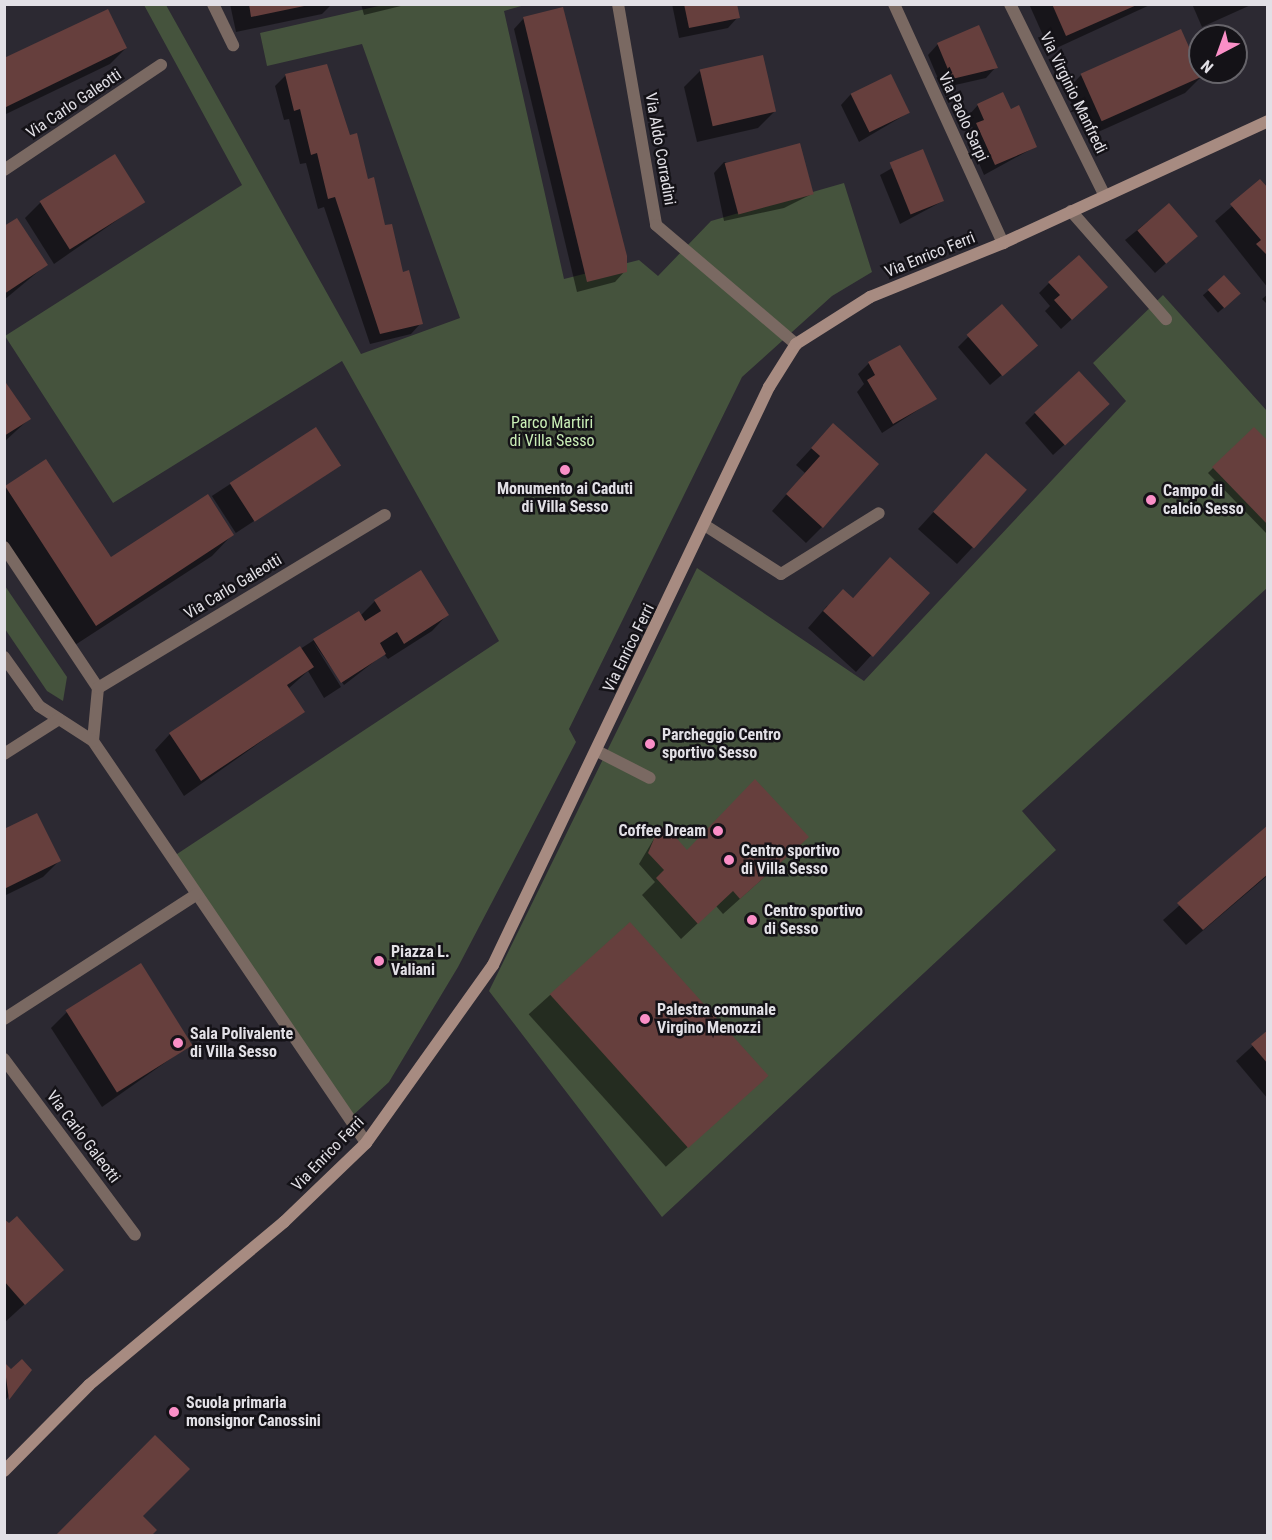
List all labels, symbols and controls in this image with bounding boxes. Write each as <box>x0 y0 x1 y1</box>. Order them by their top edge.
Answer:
north arrow <box>1188 24 1248 84</box>
street label: Via Virginio Manfredi <box>1035 29 1111 157</box>
text: N <box>1197 56 1217 77</box>
street label: Via Carlo Galeotti <box>23 65 125 143</box>
street label: Via Paolo Sarpi <box>934 69 992 165</box>
street label: Via Aldo Corradini <box>641 91 679 207</box>
street label: Via Enrico Ferri <box>882 228 978 282</box>
park label: Parco Martiri di Villa Sesso <box>509 413 595 451</box>
marker: Monumento ai Caduti di Villa Sesso <box>558 463 572 477</box>
place label: Monumento ai Caduti di Villa Sesso <box>497 479 633 517</box>
place label: Campo di calcio Sesso <box>1163 481 1244 519</box>
marker: Campo di calcio Sesso <box>1144 493 1158 507</box>
street label: Via Carlo Galeotti <box>181 550 285 624</box>
street label: Via Enrico Ferri <box>599 601 659 695</box>
place label: Parcheggio Centro sportivo Sesso <box>662 725 781 763</box>
marker: Parcheggio Centro sportivo Sesso <box>643 737 657 751</box>
place label: Coffee Dream <box>618 821 706 841</box>
marker: Coffee Dream <box>711 824 725 838</box>
place label: Centro sportivo di Villa Sesso <box>741 841 840 879</box>
marker: Centro sportivo di Villa Sesso <box>722 853 736 867</box>
place label: Centro sportivo di Sesso <box>764 901 863 939</box>
marker: Centro sportivo di Sesso <box>745 913 759 927</box>
place label: Piazza L. Valiani <box>391 942 450 980</box>
marker: Piazza L. Valiani <box>372 954 386 968</box>
place label: Palestra comunale Virgino Menozzi <box>657 1000 776 1038</box>
marker: Palestra comunale Virgino Menozzi <box>638 1012 652 1026</box>
place label: Sala Polivalente di Villa Sesso <box>190 1024 293 1062</box>
marker: Sala Polivalente di Villa Sesso <box>171 1036 185 1050</box>
street label: Via Carlo Galeotti <box>42 1087 124 1187</box>
street label: Via Enrico Ferri <box>288 1113 368 1195</box>
place label: Scuola primaria monsignor Canossini <box>186 1393 321 1431</box>
marker: Scuola primaria monsignor Canossini <box>167 1405 181 1419</box>

